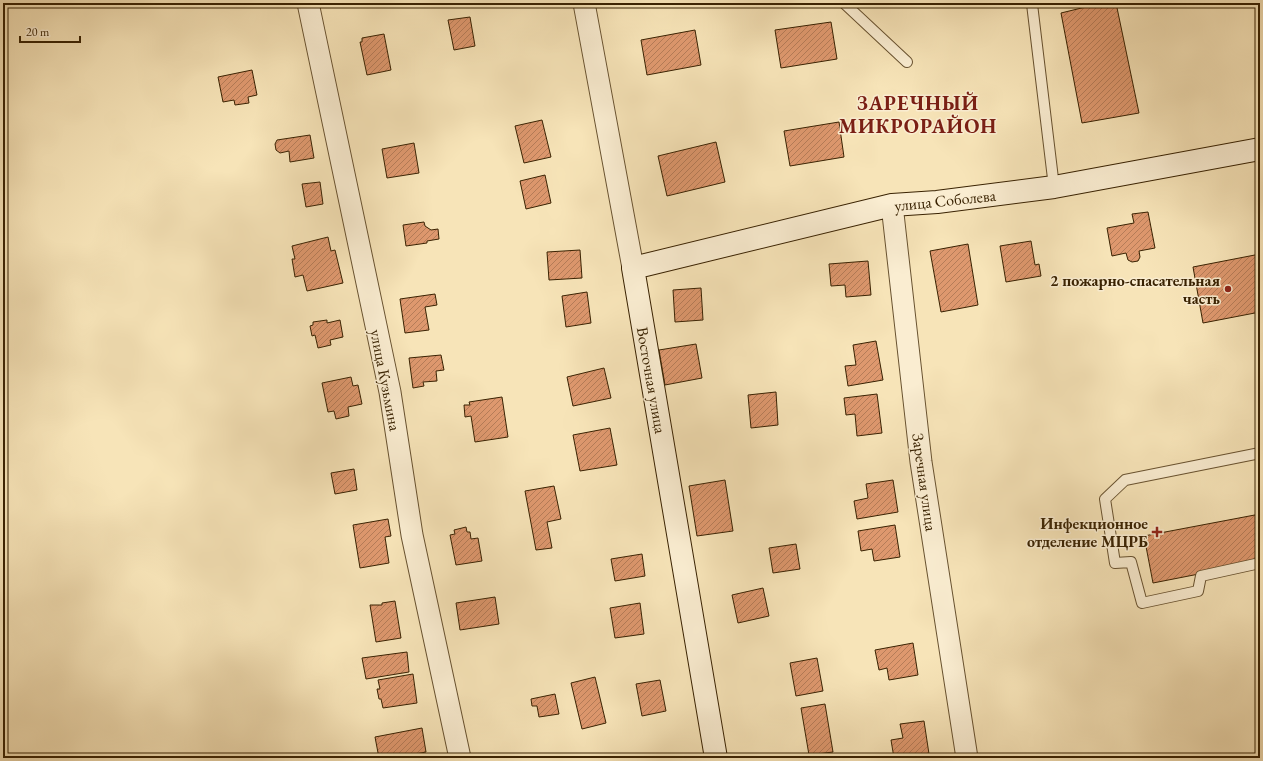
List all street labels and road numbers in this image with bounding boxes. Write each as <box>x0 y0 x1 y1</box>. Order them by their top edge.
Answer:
street label: улица Соболева <box>893 185 997 216</box>
street label: Восточная улица <box>632 325 671 436</box>
street label: улица Кузьмина <box>365 328 406 433</box>
street label: Заречная улица <box>907 432 942 533</box>

